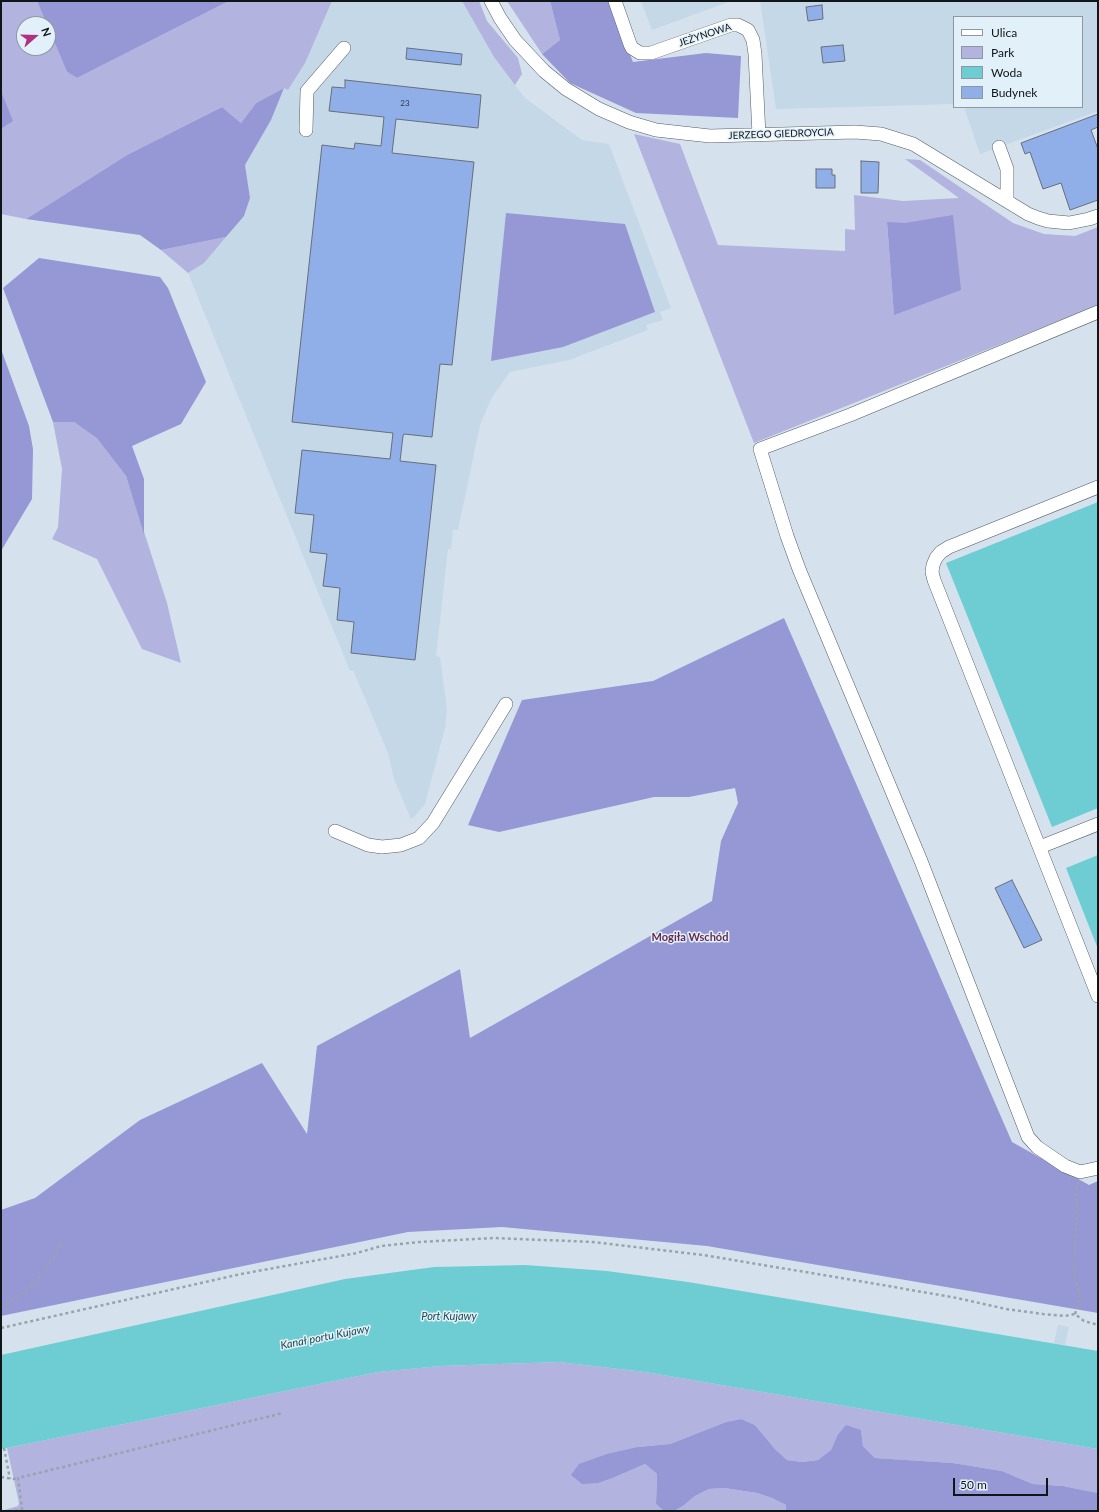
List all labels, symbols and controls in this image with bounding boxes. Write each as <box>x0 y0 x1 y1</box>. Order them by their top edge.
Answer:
north arrow <box>16 16 56 56</box>
legend <box>953 16 1083 108</box>
street label: JEŻYNOWA <box>677 21 733 49</box>
text: Ulica <box>991 25 1017 40</box>
text: N <box>39 26 54 38</box>
text: Park <box>991 45 1014 60</box>
text: Woda <box>991 65 1022 80</box>
text: Budynek <box>991 85 1037 100</box>
house number: 23 <box>400 98 410 108</box>
street label: JERZEGO GIEDROYCIA <box>728 126 834 142</box>
district label: Mogiła Wschód <box>652 930 728 944</box>
water label: Port Kujawy <box>421 1309 477 1323</box>
water label: Kanał portu Kujawy <box>279 1322 371 1352</box>
scale bar <box>955 1470 1050 1496</box>
text: 50 m <box>960 1477 987 1492</box>

